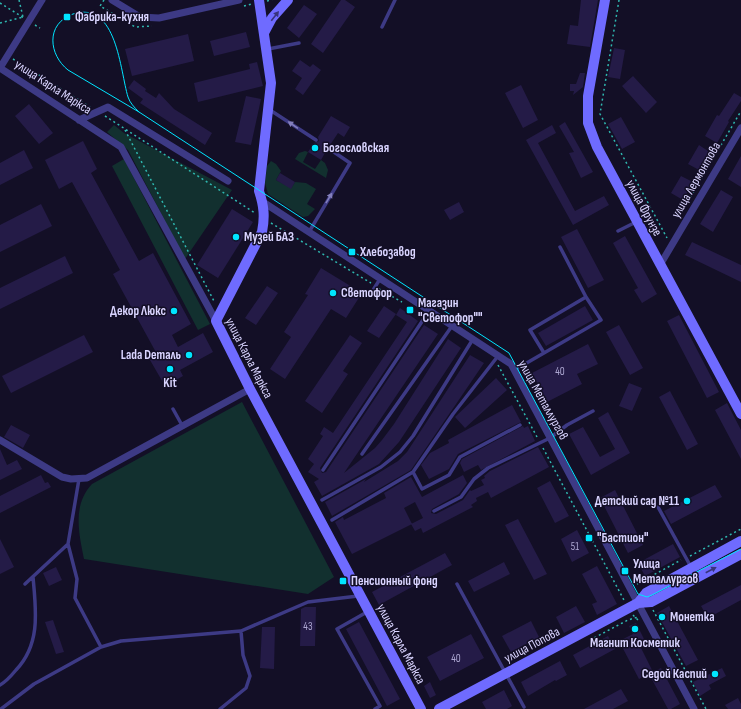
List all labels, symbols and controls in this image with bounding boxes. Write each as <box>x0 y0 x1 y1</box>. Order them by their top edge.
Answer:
place label: Фабрика-кухня <box>75 9 149 25</box>
one-way arrow <box>271 10 279 21</box>
marker: Фабрика-кухня <box>62 12 72 22</box>
street label: улица Карла Маркса <box>12 56 94 118</box>
one-way arrow <box>288 121 298 129</box>
street label: улица Лермонтова <box>668 139 724 221</box>
place label: Богословская <box>323 140 389 156</box>
marker: Богословская <box>310 143 320 153</box>
street label: улица Фрунзе <box>623 177 665 239</box>
one-way arrow <box>325 192 332 204</box>
place label: Музей БАЗ <box>244 229 294 245</box>
marker: Музей БАЗ <box>231 232 241 242</box>
place label: Хлебозавод <box>359 244 416 260</box>
marker: Хлебозавод <box>347 247 357 257</box>
place label: Светофор <box>341 285 392 301</box>
marker: Светофор <box>328 288 338 298</box>
place label: Магазин "Светофор"" <box>418 295 482 326</box>
place label: Декор Люкс <box>110 303 167 319</box>
marker: Магазин "Светофор"" <box>405 305 415 315</box>
marker: Декор Люкс <box>169 306 179 316</box>
street label: улица Карла Маркса <box>222 315 276 401</box>
place label: Lada Dеталь <box>121 347 182 363</box>
marker: Lada Dеталь <box>184 350 194 360</box>
street label: улица Металлургов <box>514 357 572 443</box>
marker: Kit <box>165 364 175 374</box>
house number: 40 <box>555 365 565 378</box>
place label: Kit <box>163 375 177 391</box>
place label: Детский сад №11 <box>595 493 679 509</box>
marker: Детский сад №11 <box>682 496 692 506</box>
place label: "Бастион" <box>597 530 648 546</box>
marker: "Бастион" <box>584 533 594 543</box>
house number: 51 <box>571 540 579 553</box>
place label: Улица Металлургов <box>633 556 699 587</box>
marker: Улица Металлургов <box>620 566 630 576</box>
one-way arrow <box>705 567 716 573</box>
place label: Пенсионный фонд <box>351 573 438 589</box>
marker: Пенсионный фонд <box>338 576 348 586</box>
street label: улица Карла Маркса <box>373 601 429 687</box>
place label: Монетка <box>670 609 714 625</box>
marker: Монетка <box>657 612 667 622</box>
house number: 43 <box>303 620 313 633</box>
street label: улица Попова <box>501 624 563 666</box>
marker: Магнит Косметик <box>630 624 640 634</box>
place label: Магнит Косметик <box>590 635 681 651</box>
house number: 40 <box>451 652 461 665</box>
place label: Седой Каспий <box>642 666 707 682</box>
marker: Седой Каспий <box>710 669 720 679</box>

